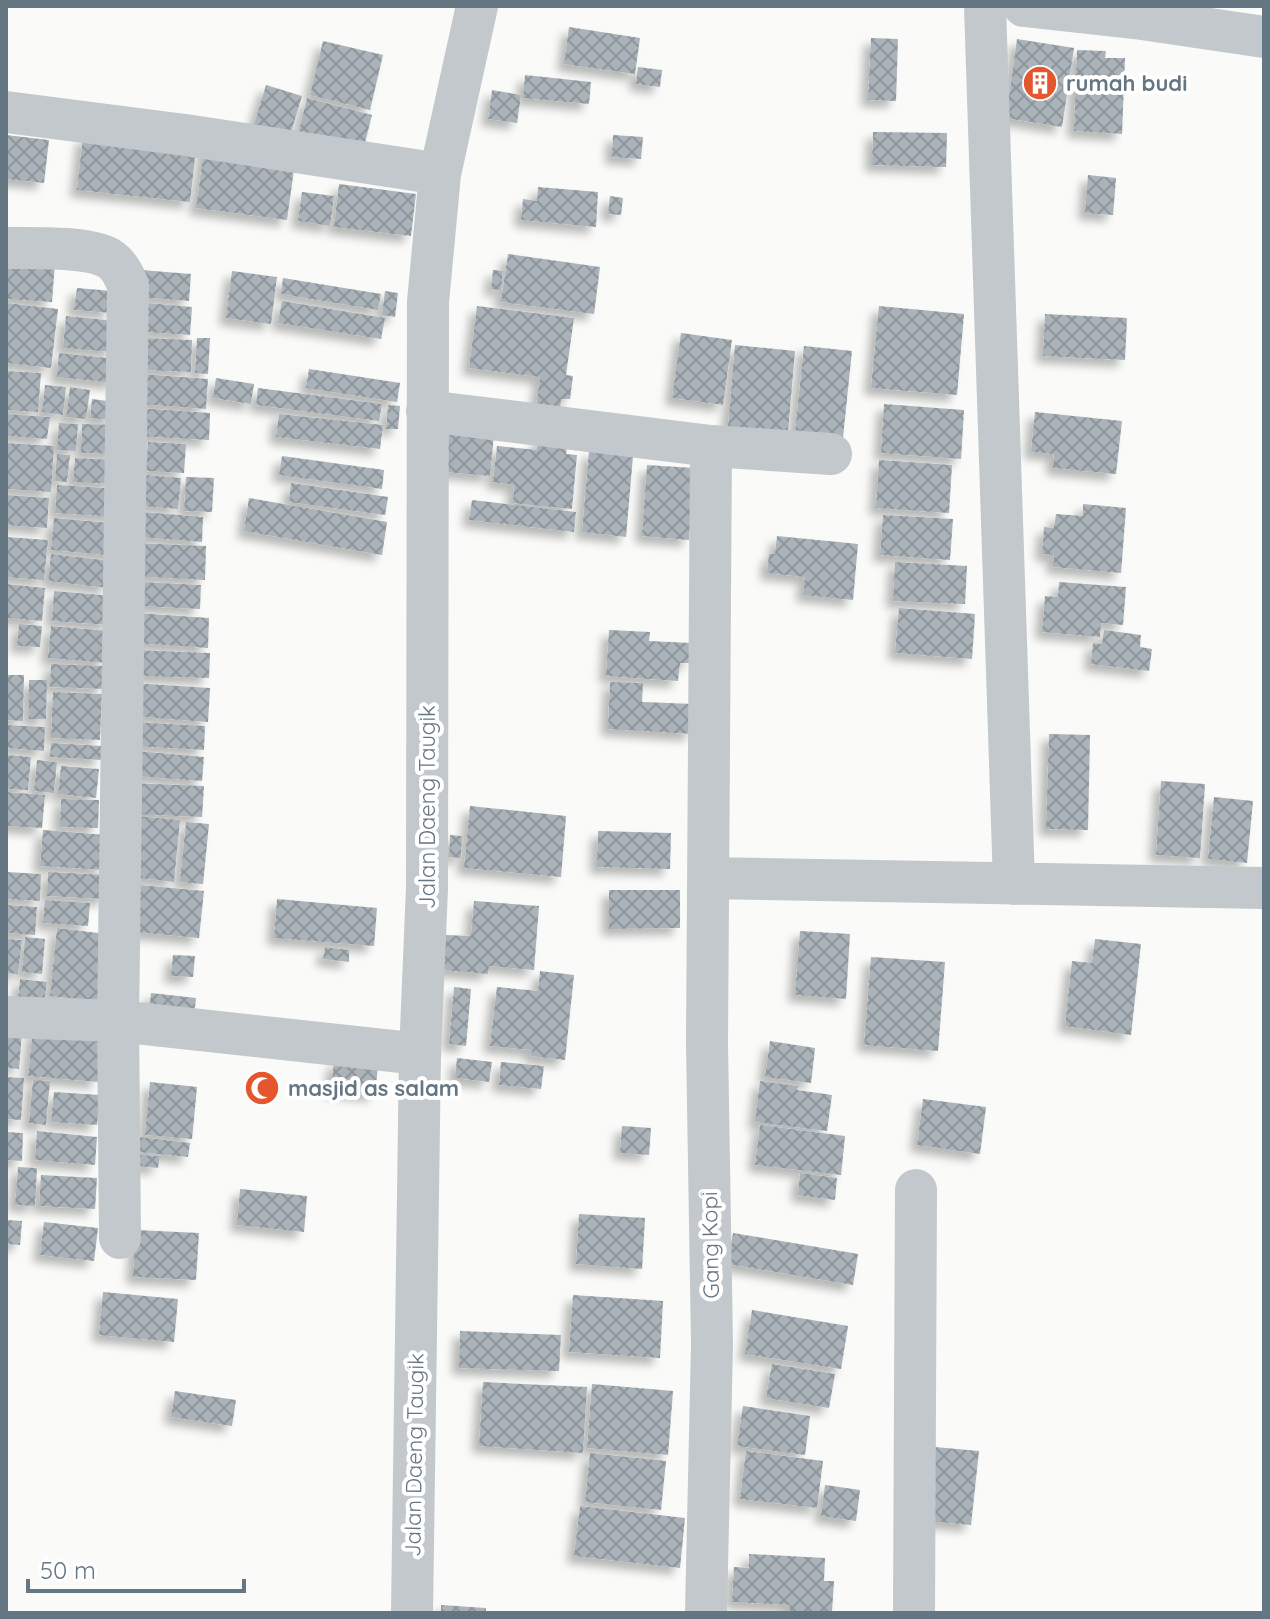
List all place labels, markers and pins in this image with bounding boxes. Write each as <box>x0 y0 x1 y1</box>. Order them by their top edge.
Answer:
building icon: rumah budi <box>1021 64 1059 102</box>
place label: rumah budi <box>1066 69 1187 97</box>
mosque icon: masjid as salam <box>243 1069 281 1107</box>
place label: masjid as salam <box>288 1074 459 1102</box>

